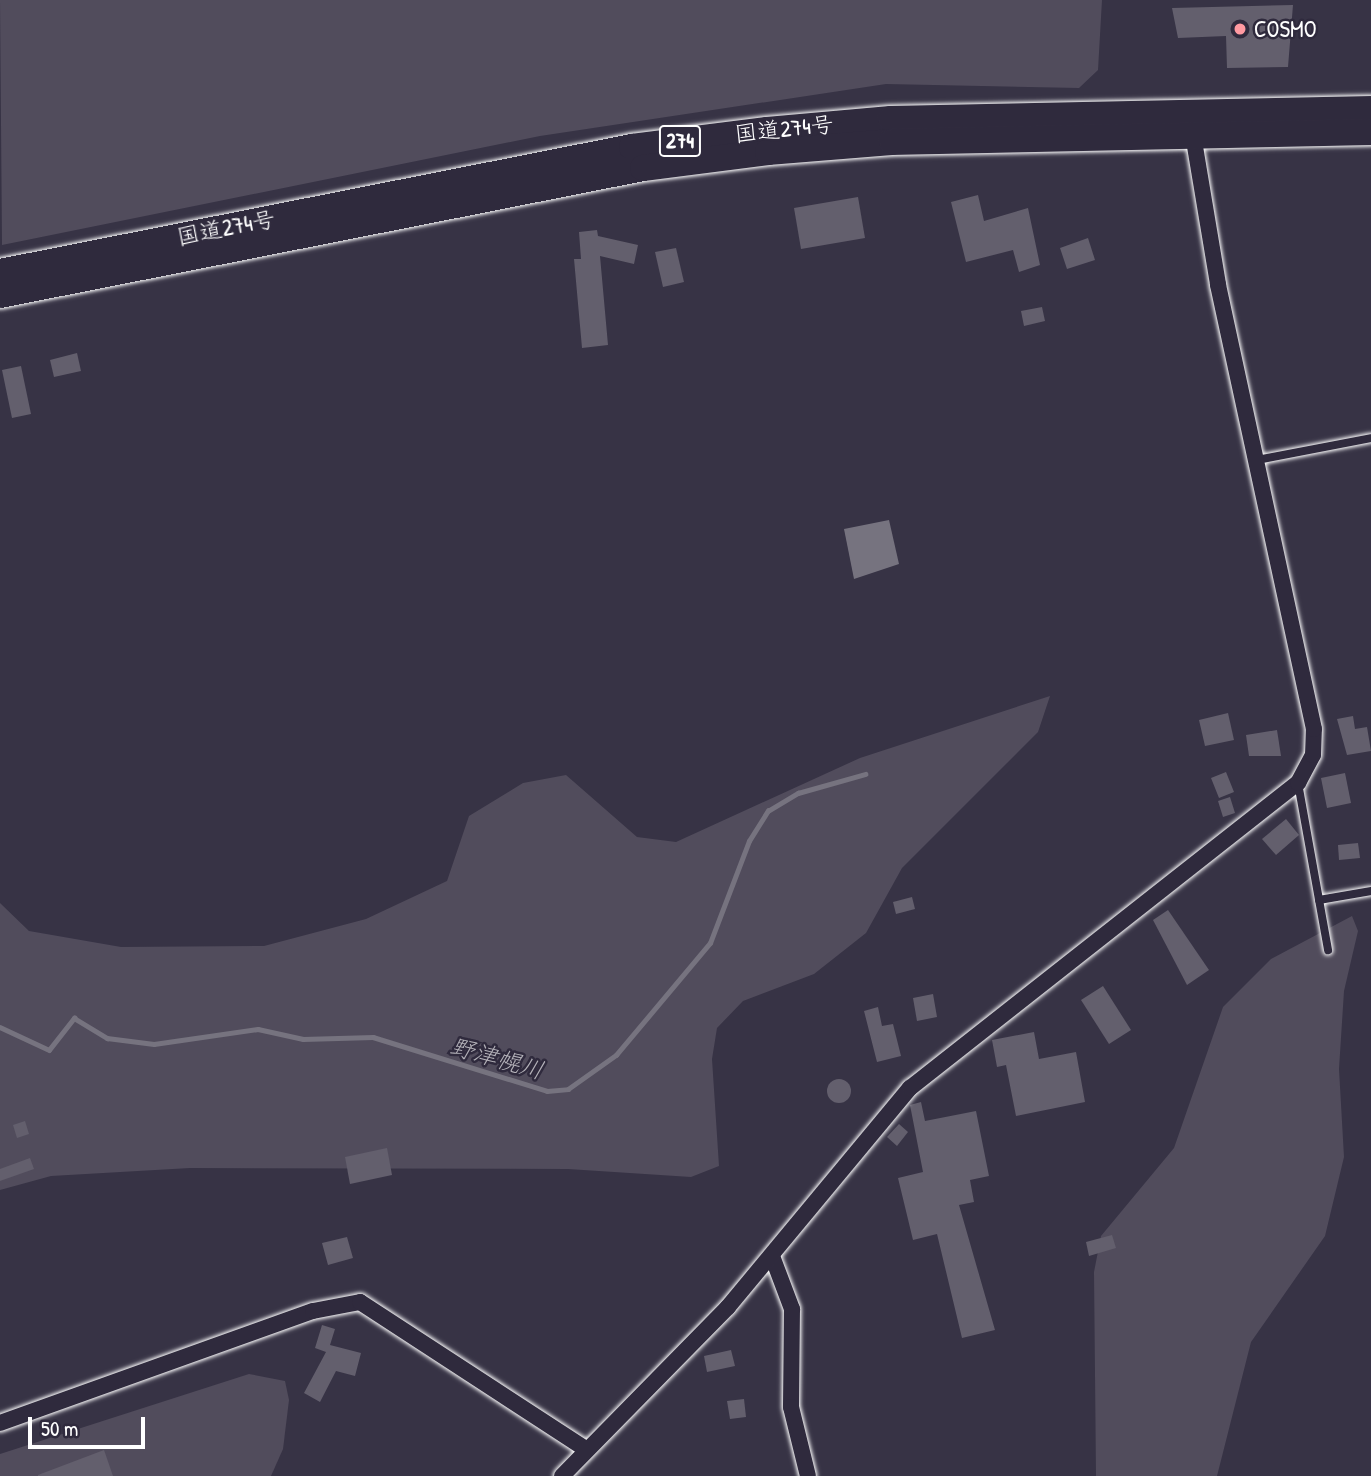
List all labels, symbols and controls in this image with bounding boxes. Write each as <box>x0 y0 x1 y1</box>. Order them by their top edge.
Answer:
place label: COSMO <box>1254 15 1316 43</box>
marker: COSMO <box>1232 21 1248 37</box>
street label: 国道274号 <box>733 110 835 148</box>
road number: 274 <box>657 124 703 158</box>
street label: 国道274号 <box>174 205 278 251</box>
water label: 野津幌川 <box>447 1031 547 1085</box>
scale bar <box>32 1402 149 1446</box>
text: 50 m <box>41 1414 78 1443</box>

